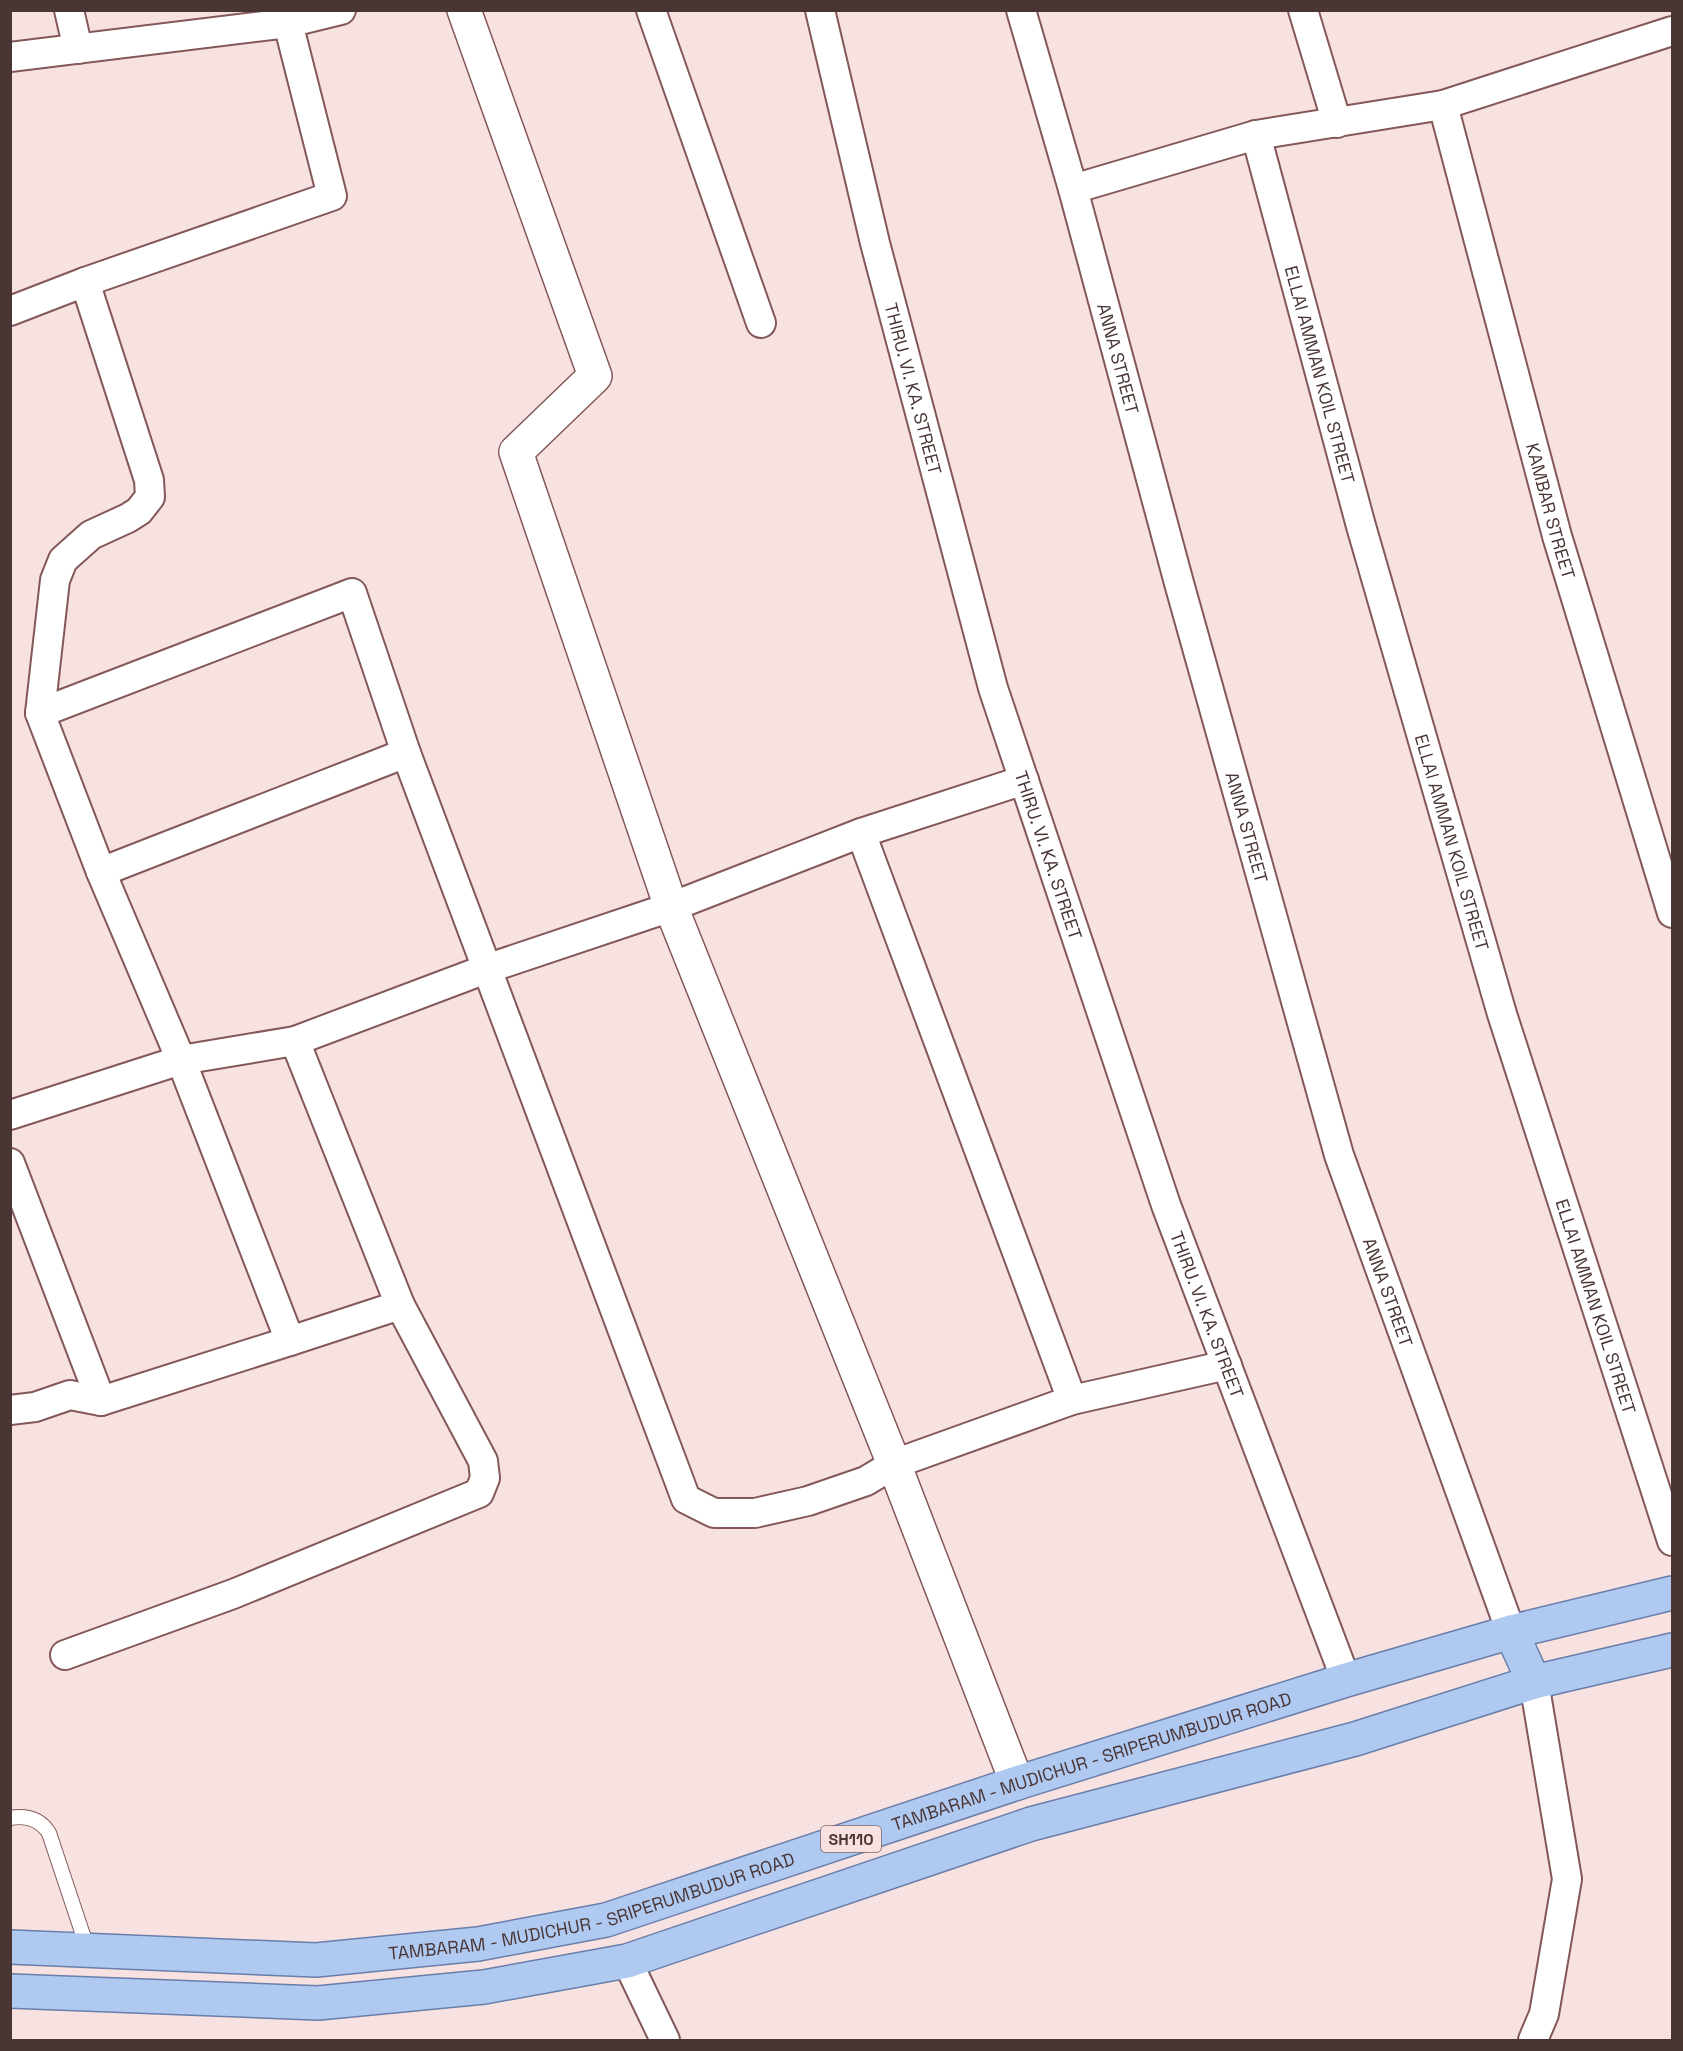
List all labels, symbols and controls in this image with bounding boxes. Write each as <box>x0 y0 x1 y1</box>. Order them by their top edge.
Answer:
street label: ELLAI AMMAN KOIL STREET <box>1280 263 1361 486</box>
street label: THIRU. VI. KA. STREET <box>880 300 947 477</box>
street label: ANNA STREET <box>1093 300 1145 417</box>
street label: KAMBAR STREET <box>1521 440 1581 582</box>
street label: ELLAI AMMAN KOIL STREET <box>1410 731 1495 954</box>
street label: THIRU. VI. KA. STREET <box>1010 768 1088 943</box>
street label: ANNA STREET <box>1221 769 1274 886</box>
street label: ELLAI AMMAN KOIL STREET <box>1551 1196 1642 1417</box>
street label: THIRU. VI. KA. STREET <box>1165 1228 1250 1401</box>
street label: ANNA STREET <box>1358 1234 1419 1350</box>
street label: TAMBARAM - MUDICHUR - SRIPERUMBUDUR ROAD <box>889 1686 1294 1836</box>
road number: SH110 <box>821 1826 881 1852</box>
street label: TAMBARAM - MUDICHUR - SRIPERUMBUDUR ROAD <box>387 1847 797 1964</box>

